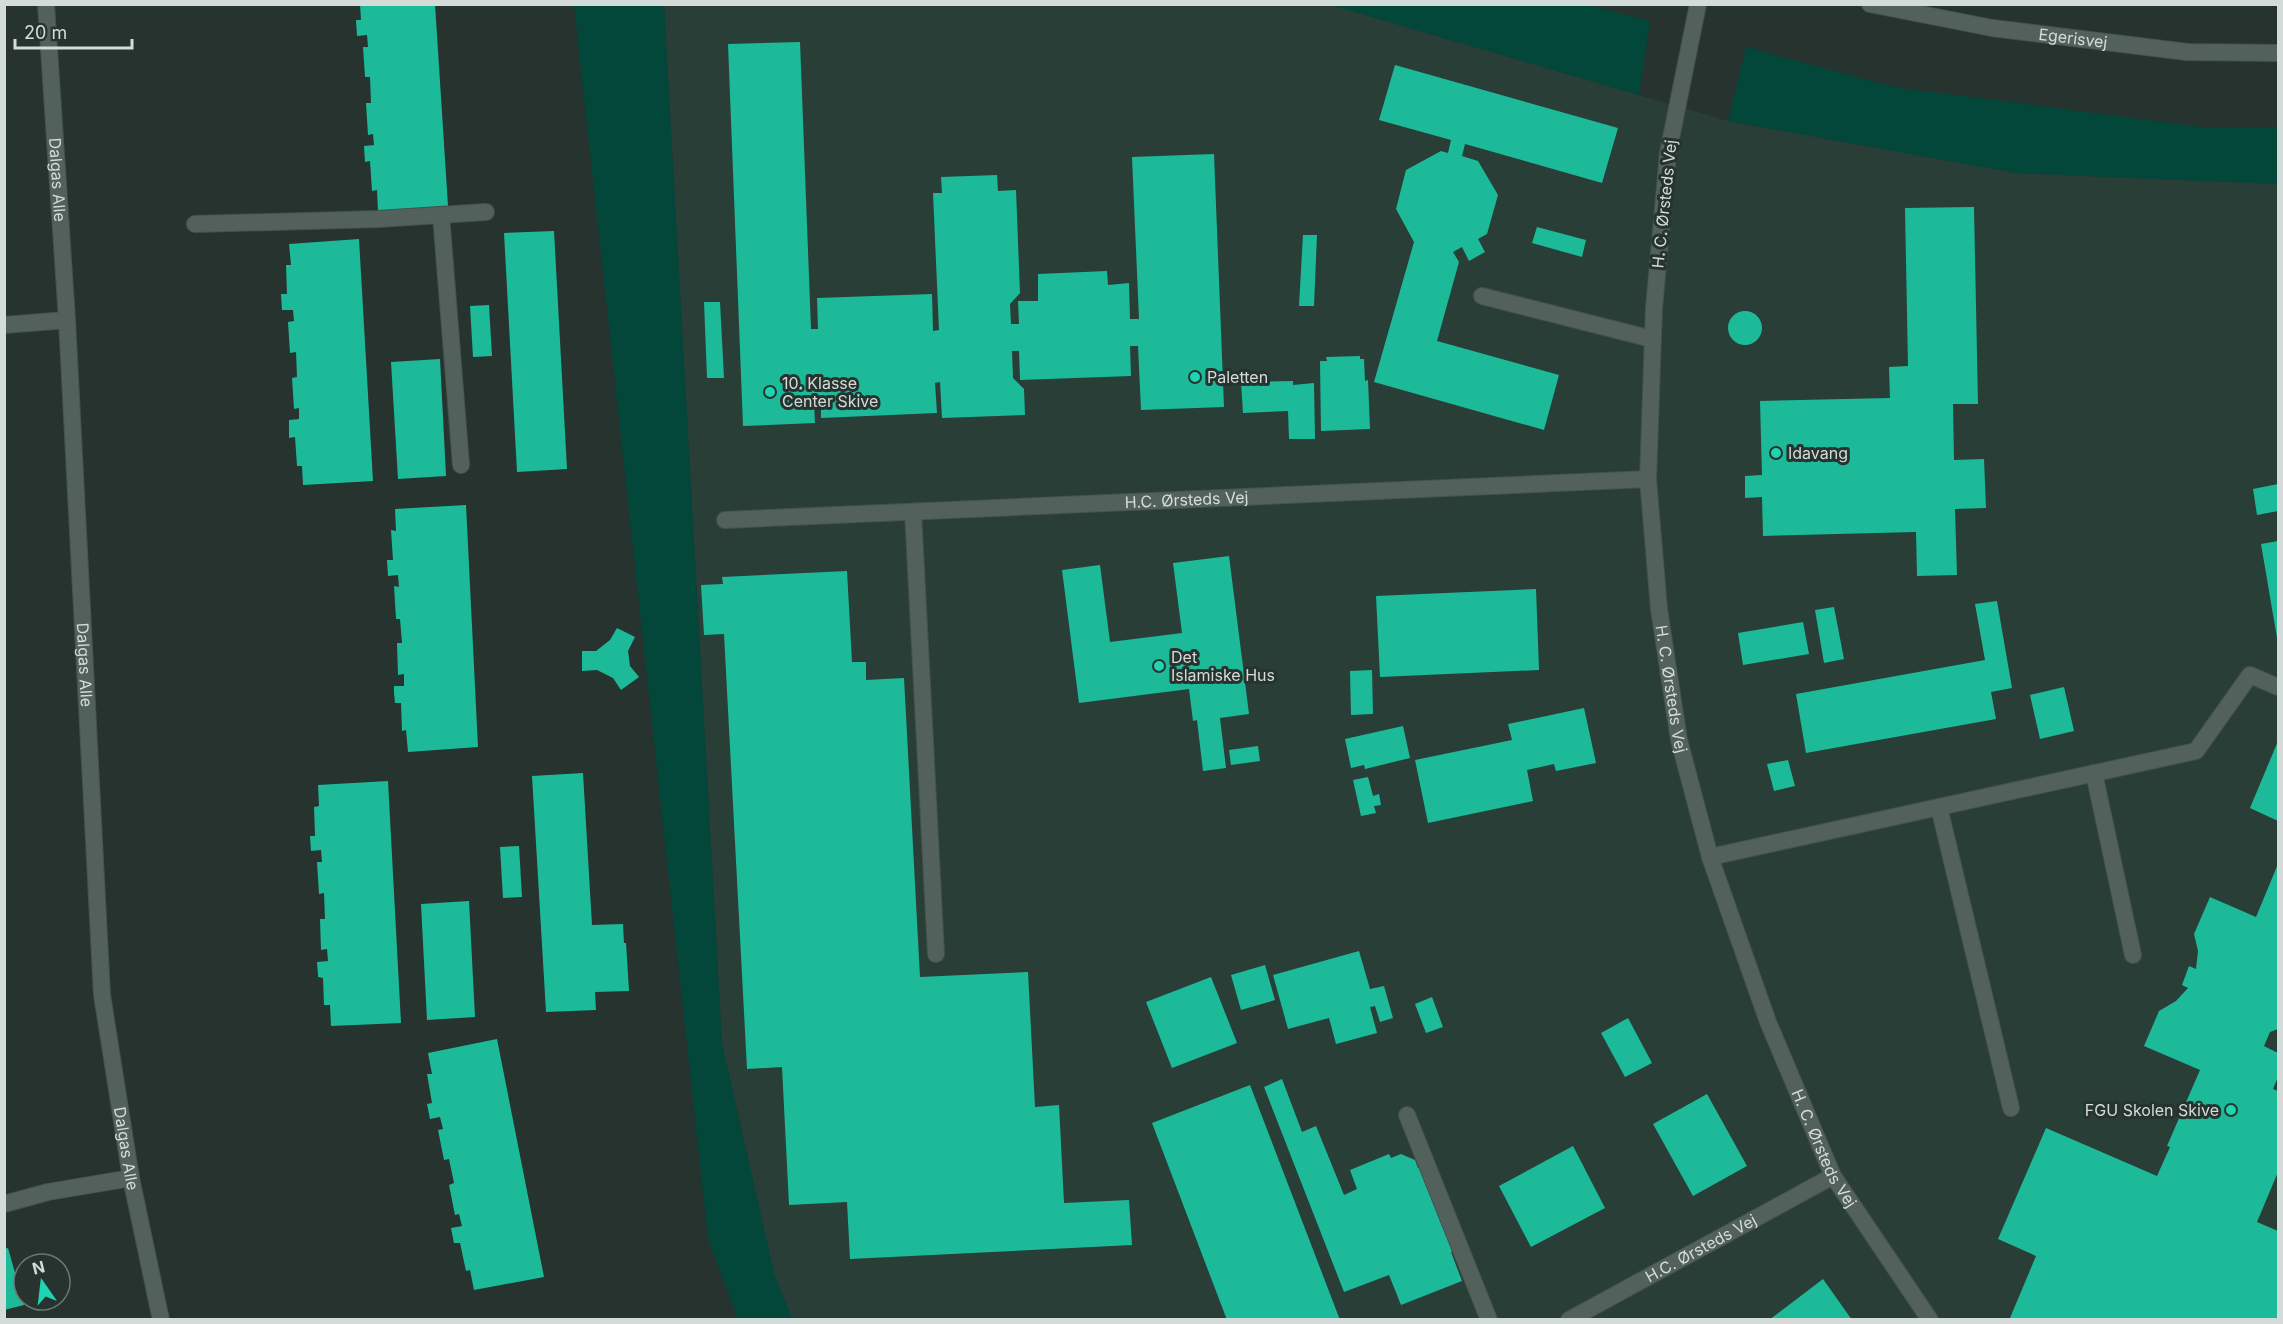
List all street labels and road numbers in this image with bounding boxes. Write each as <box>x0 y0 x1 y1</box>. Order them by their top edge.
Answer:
street label: Egerisvej <box>2037 24 2109 52</box>
street label: Dalgas Alle <box>45 137 70 222</box>
street label: H. C. Ørsteds Vej <box>1647 139 1681 269</box>
street label: H.C. Ørsteds Vej <box>1124 487 1249 512</box>
street label: Dalgas Alle <box>73 622 97 707</box>
street label: H. C. Ørsteds Vej <box>1652 624 1692 755</box>
street label: H. C. Ørsteds Vej <box>1787 1086 1861 1211</box>
street label: Dalgas Alle <box>110 1105 143 1192</box>
street label: H.C. Ørsteds Vej <box>1642 1210 1760 1287</box>

